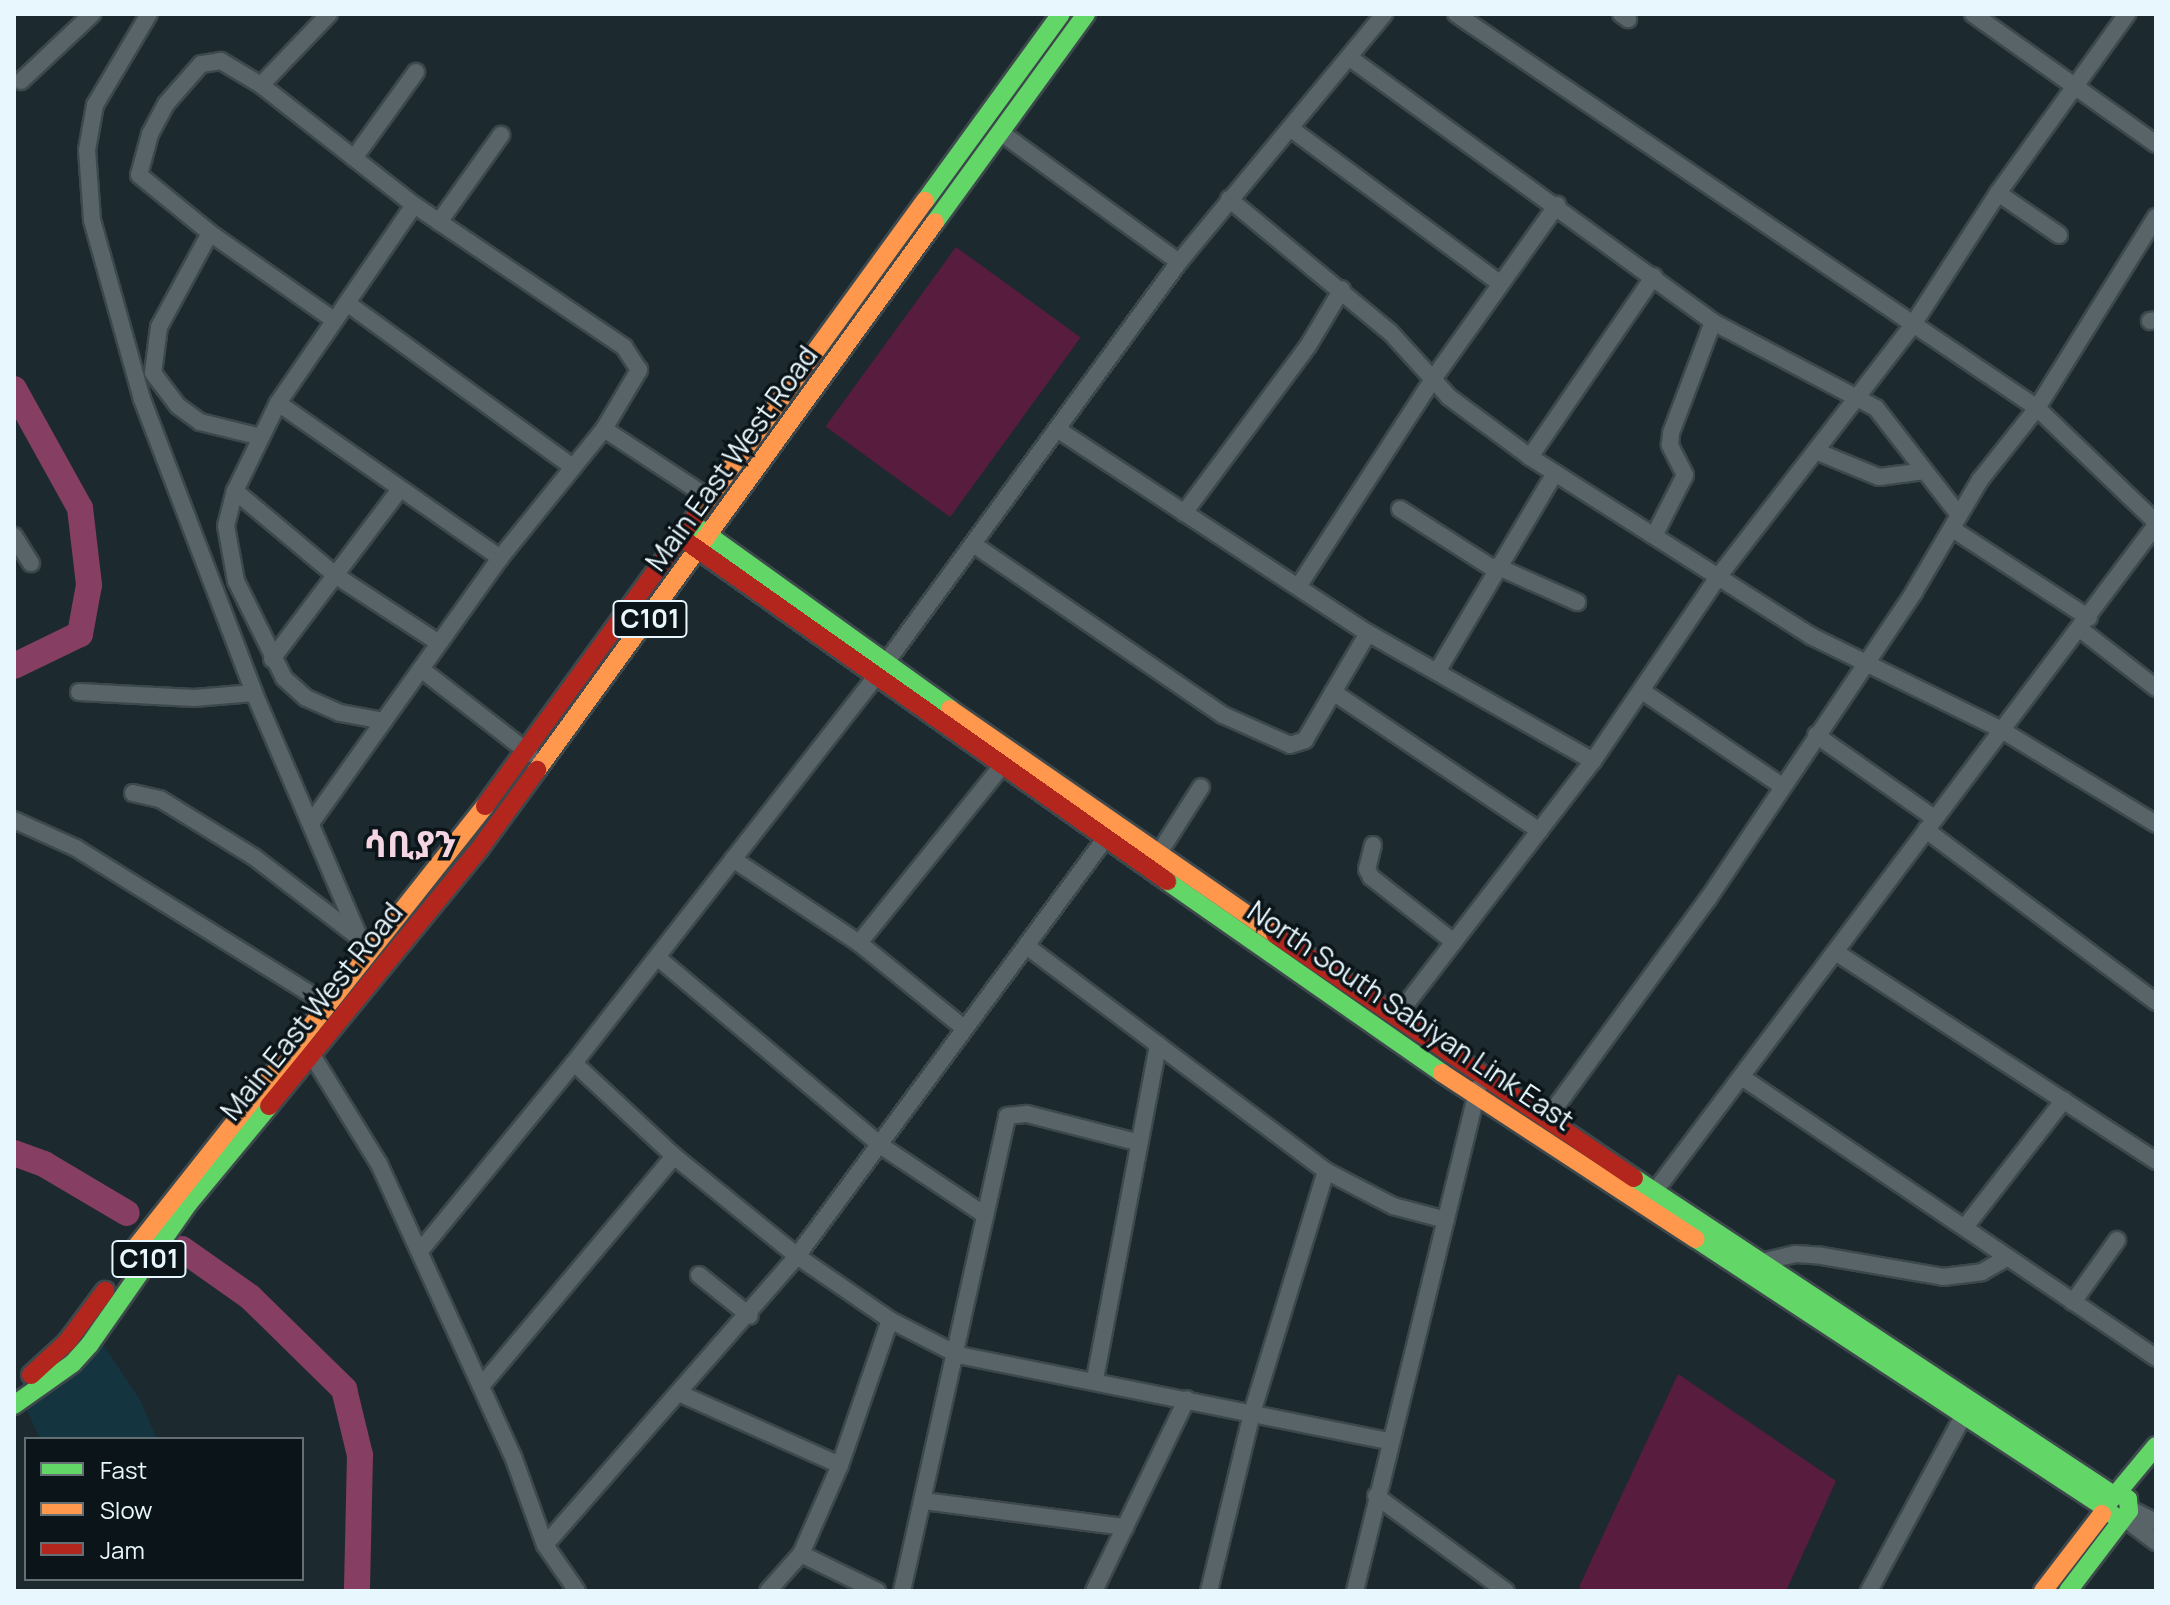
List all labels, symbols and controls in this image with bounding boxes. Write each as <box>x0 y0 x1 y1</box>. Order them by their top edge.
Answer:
street label: Main East West Road <box>638 339 824 577</box>
road number: C101 <box>612 597 688 641</box>
district label: ሳቢያን <box>364 822 456 866</box>
street label: North South Sabiyan Link East <box>1242 893 1580 1137</box>
street label: Main East West Road <box>213 896 409 1126</box>
road number: C101 <box>111 1237 187 1281</box>
legend <box>24 1437 304 1581</box>
text: Fast <box>100 1453 147 1486</box>
text: Slow <box>100 1493 153 1526</box>
text: Jam <box>100 1533 145 1566</box>

